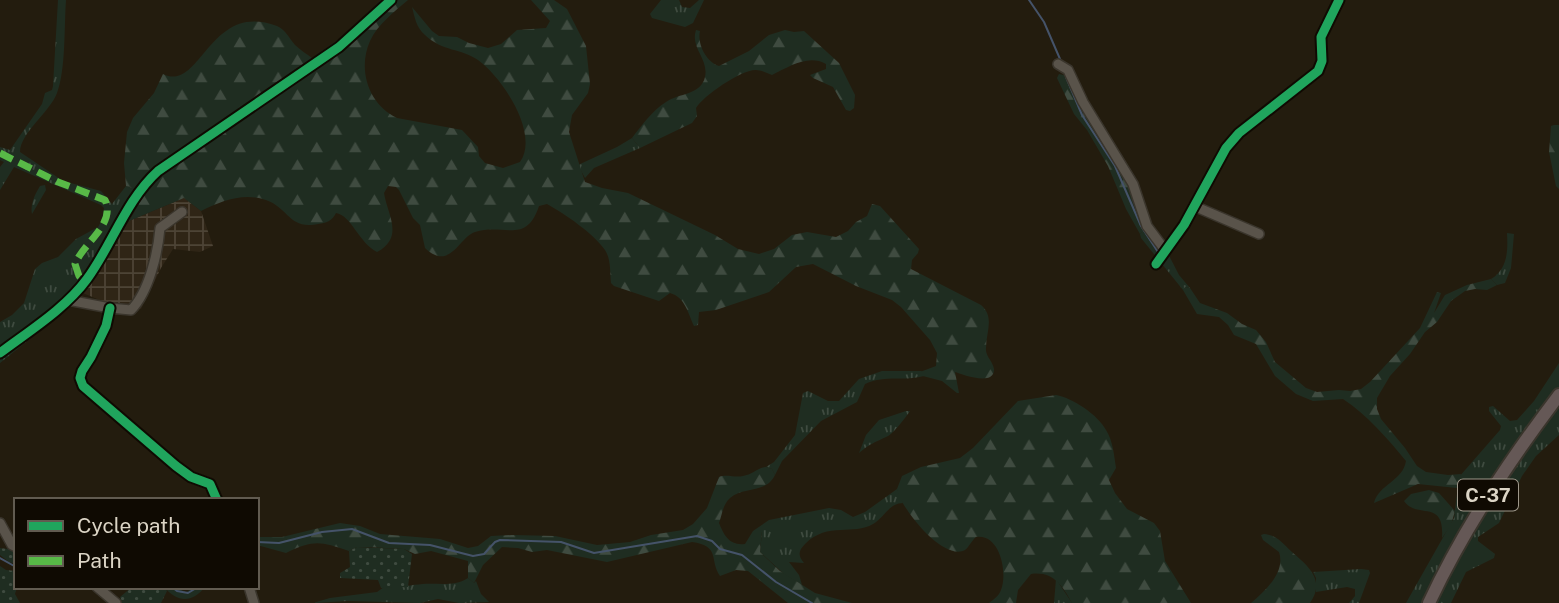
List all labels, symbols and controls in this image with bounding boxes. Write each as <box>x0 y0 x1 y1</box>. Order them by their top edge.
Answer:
road number: C-37 <box>1458 480 1518 510</box>
legend <box>14 498 259 589</box>
text: Cycle path <box>77 513 180 538</box>
text: Path <box>77 548 122 573</box>

